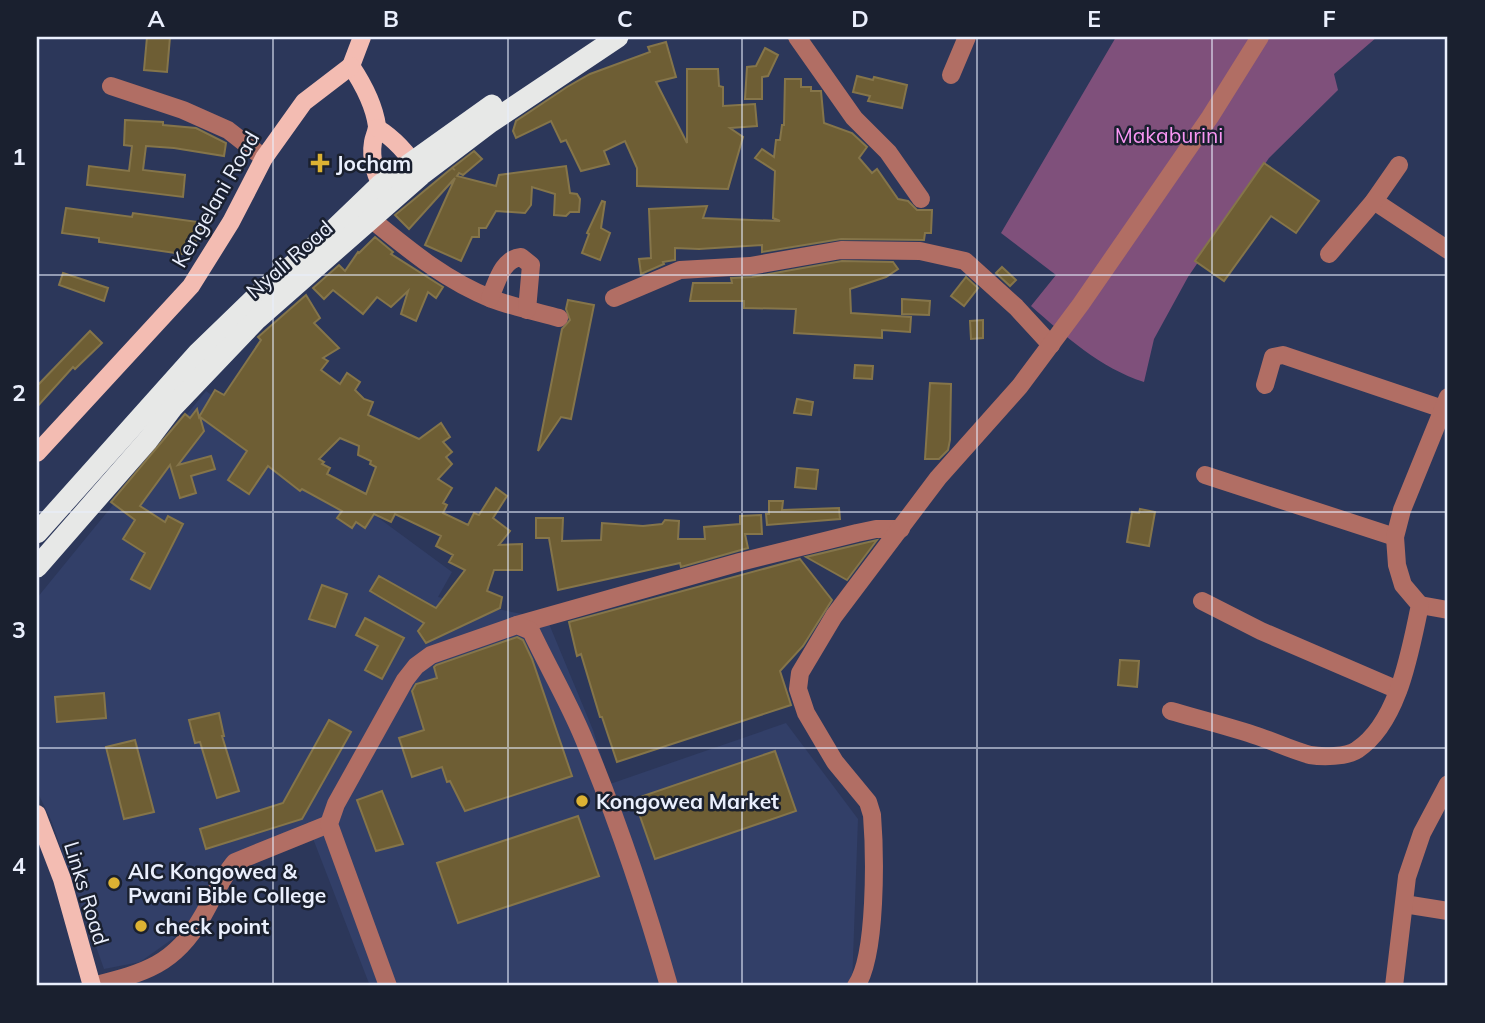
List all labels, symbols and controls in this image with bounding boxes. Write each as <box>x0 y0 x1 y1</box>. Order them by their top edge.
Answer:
text: A <box>147 4 165 33</box>
text: B <box>383 4 399 33</box>
text: C <box>617 4 633 33</box>
text: D <box>851 4 869 33</box>
text: E <box>1087 4 1101 33</box>
text: F <box>1322 4 1336 33</box>
park label: Makaburini <box>1115 122 1223 148</box>
street label: Kengelani Road <box>166 126 264 272</box>
text: 1 <box>12 142 26 171</box>
place label: Jocham <box>336 150 411 176</box>
marker: Jocham <box>310 153 330 173</box>
street label: Nyali Road <box>240 214 338 304</box>
text: 2 <box>12 378 26 407</box>
text: 3 <box>12 615 26 644</box>
place label: Kongowea Market <box>596 788 779 814</box>
marker: Kongowea Market <box>574 793 590 809</box>
street label: Links Road <box>59 838 115 948</box>
text: 4 <box>12 851 26 880</box>
place label: AIC Kongowea & Pwani Bible College <box>128 858 326 908</box>
marker: AIC Kongowea & Pwani Bible College <box>106 875 122 891</box>
place label: check point <box>155 913 269 939</box>
marker: check point <box>133 918 149 934</box>

